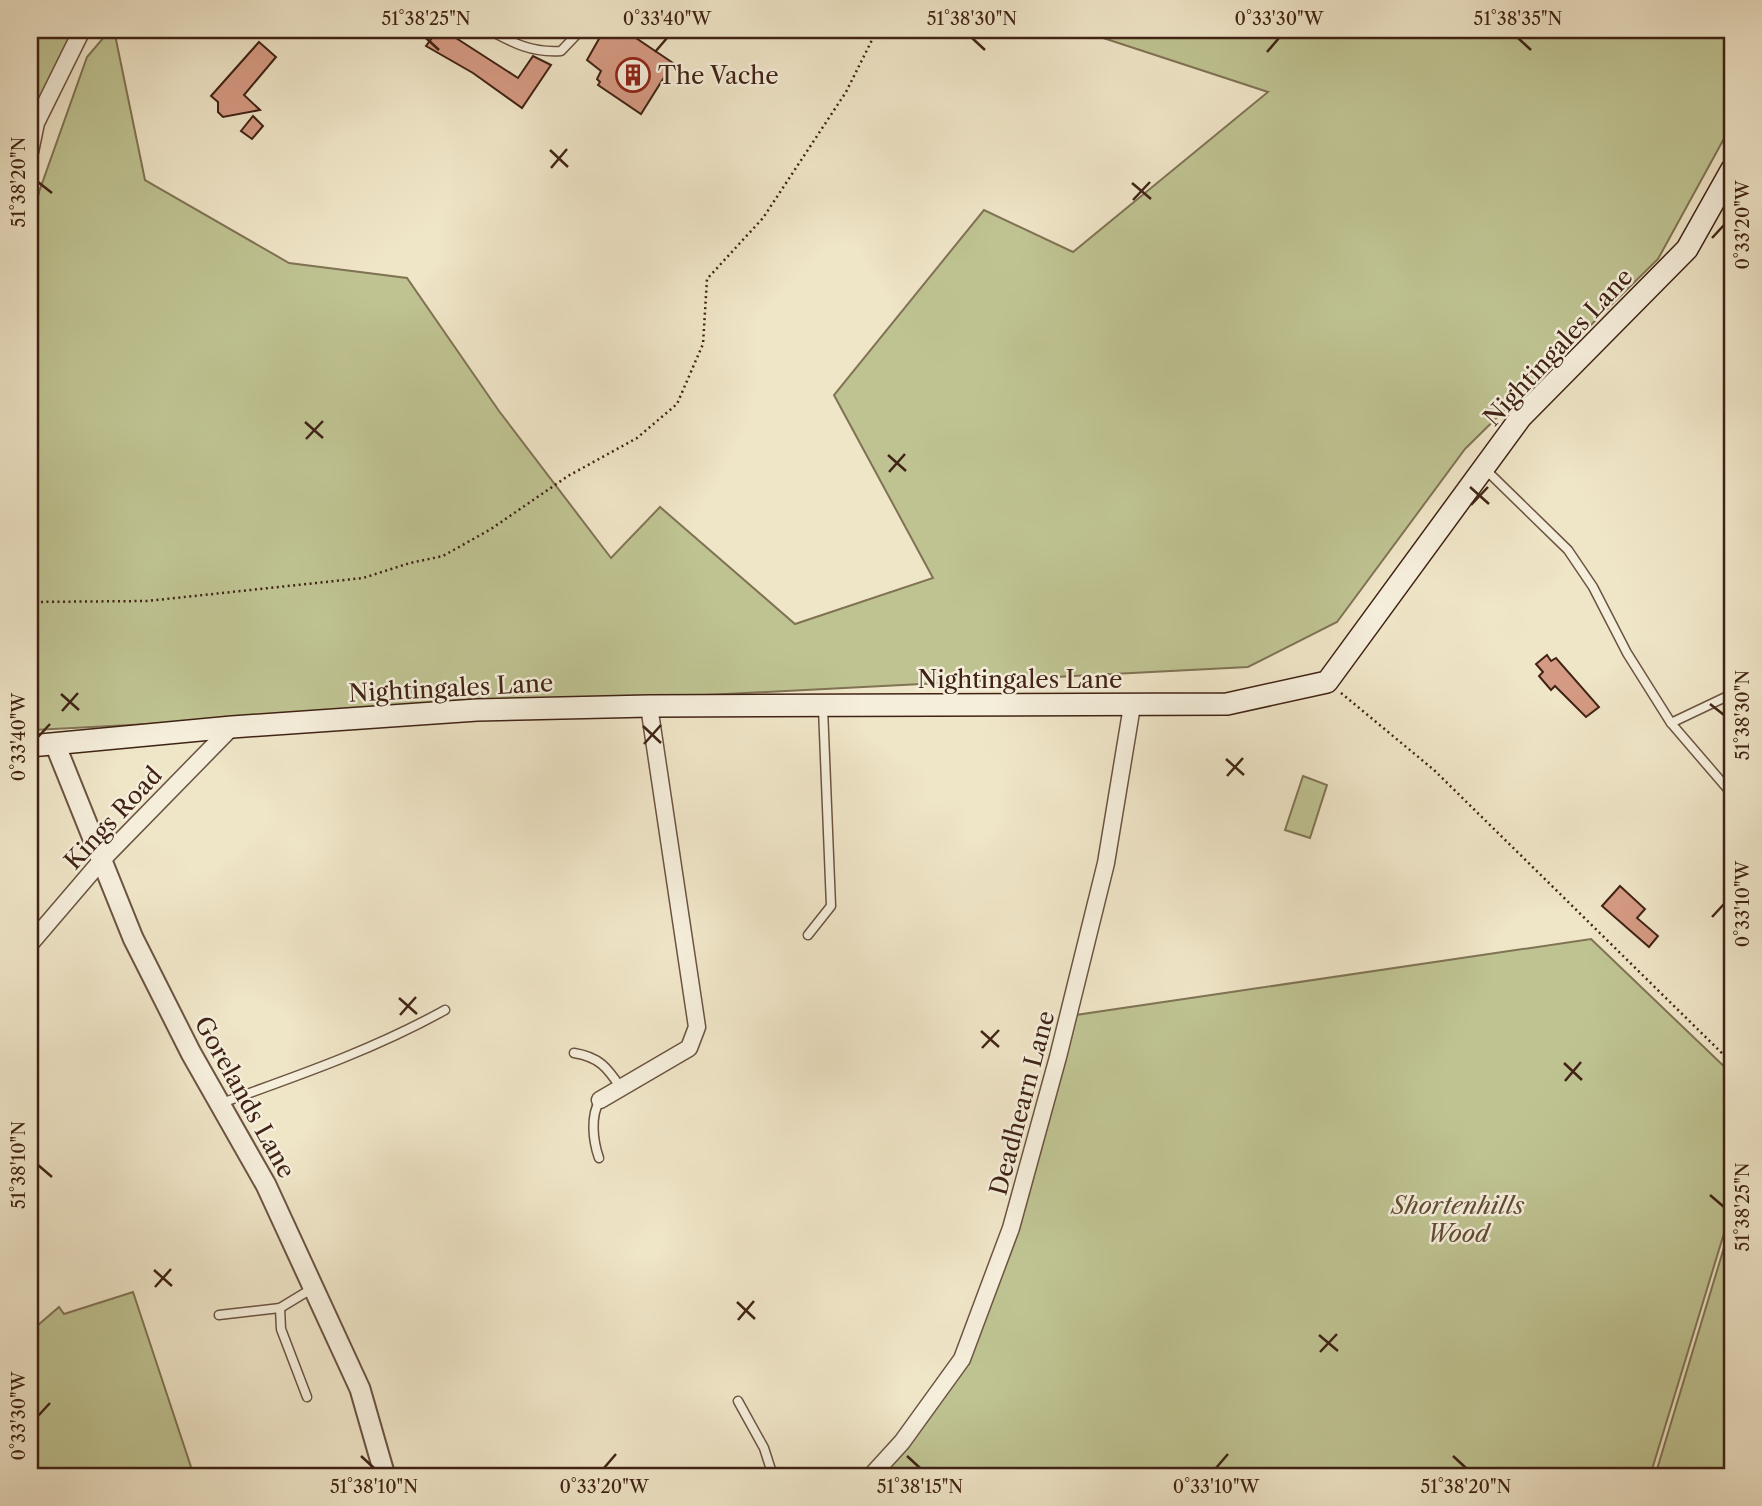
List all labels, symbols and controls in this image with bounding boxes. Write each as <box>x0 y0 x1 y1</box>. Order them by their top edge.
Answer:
text: 51°38'25"N <box>381 8 471 30</box>
text: 0°33'40"W <box>623 8 712 30</box>
text: 51°38'30"N <box>927 8 1017 30</box>
text: 0°33'30"W <box>1235 8 1325 30</box>
text: 51°38'35"N <box>1474 8 1563 30</box>
building icon: The Vache <box>614 56 652 94</box>
place label: The Vache <box>658 61 779 90</box>
text: 51°38'20"N <box>8 136 30 227</box>
text: 0°33'20"W <box>1732 179 1754 270</box>
street label: Nightingales Lane <box>1478 262 1638 432</box>
street label: Nightingales Lane <box>918 665 1122 694</box>
street label: Nightingales Lane <box>348 668 554 708</box>
text: 51°38'30"N <box>1732 670 1754 760</box>
text: 0°33'40"W <box>8 692 30 781</box>
street label: Kings Road <box>58 760 168 875</box>
text: 0°33'10"W <box>1732 860 1754 947</box>
street label: Deadhearn Lane <box>983 1008 1061 1198</box>
street label: Gorelands Lane <box>189 1011 301 1183</box>
text: 51°38'10"N <box>8 1121 30 1209</box>
text: 51°38'25"N <box>1732 1162 1754 1252</box>
park label: Shortenhills Wood <box>1390 1191 1525 1248</box>
text: 0°33'30"W <box>8 1370 30 1460</box>
text: 51°38'10"N <box>330 1476 418 1498</box>
text: 0°33'20"W <box>559 1476 650 1498</box>
text: 51°38'15"N <box>877 1476 963 1498</box>
text: 0°33'10"W <box>1173 1476 1260 1498</box>
text: 51°38'20"N <box>1421 1476 1512 1498</box>

